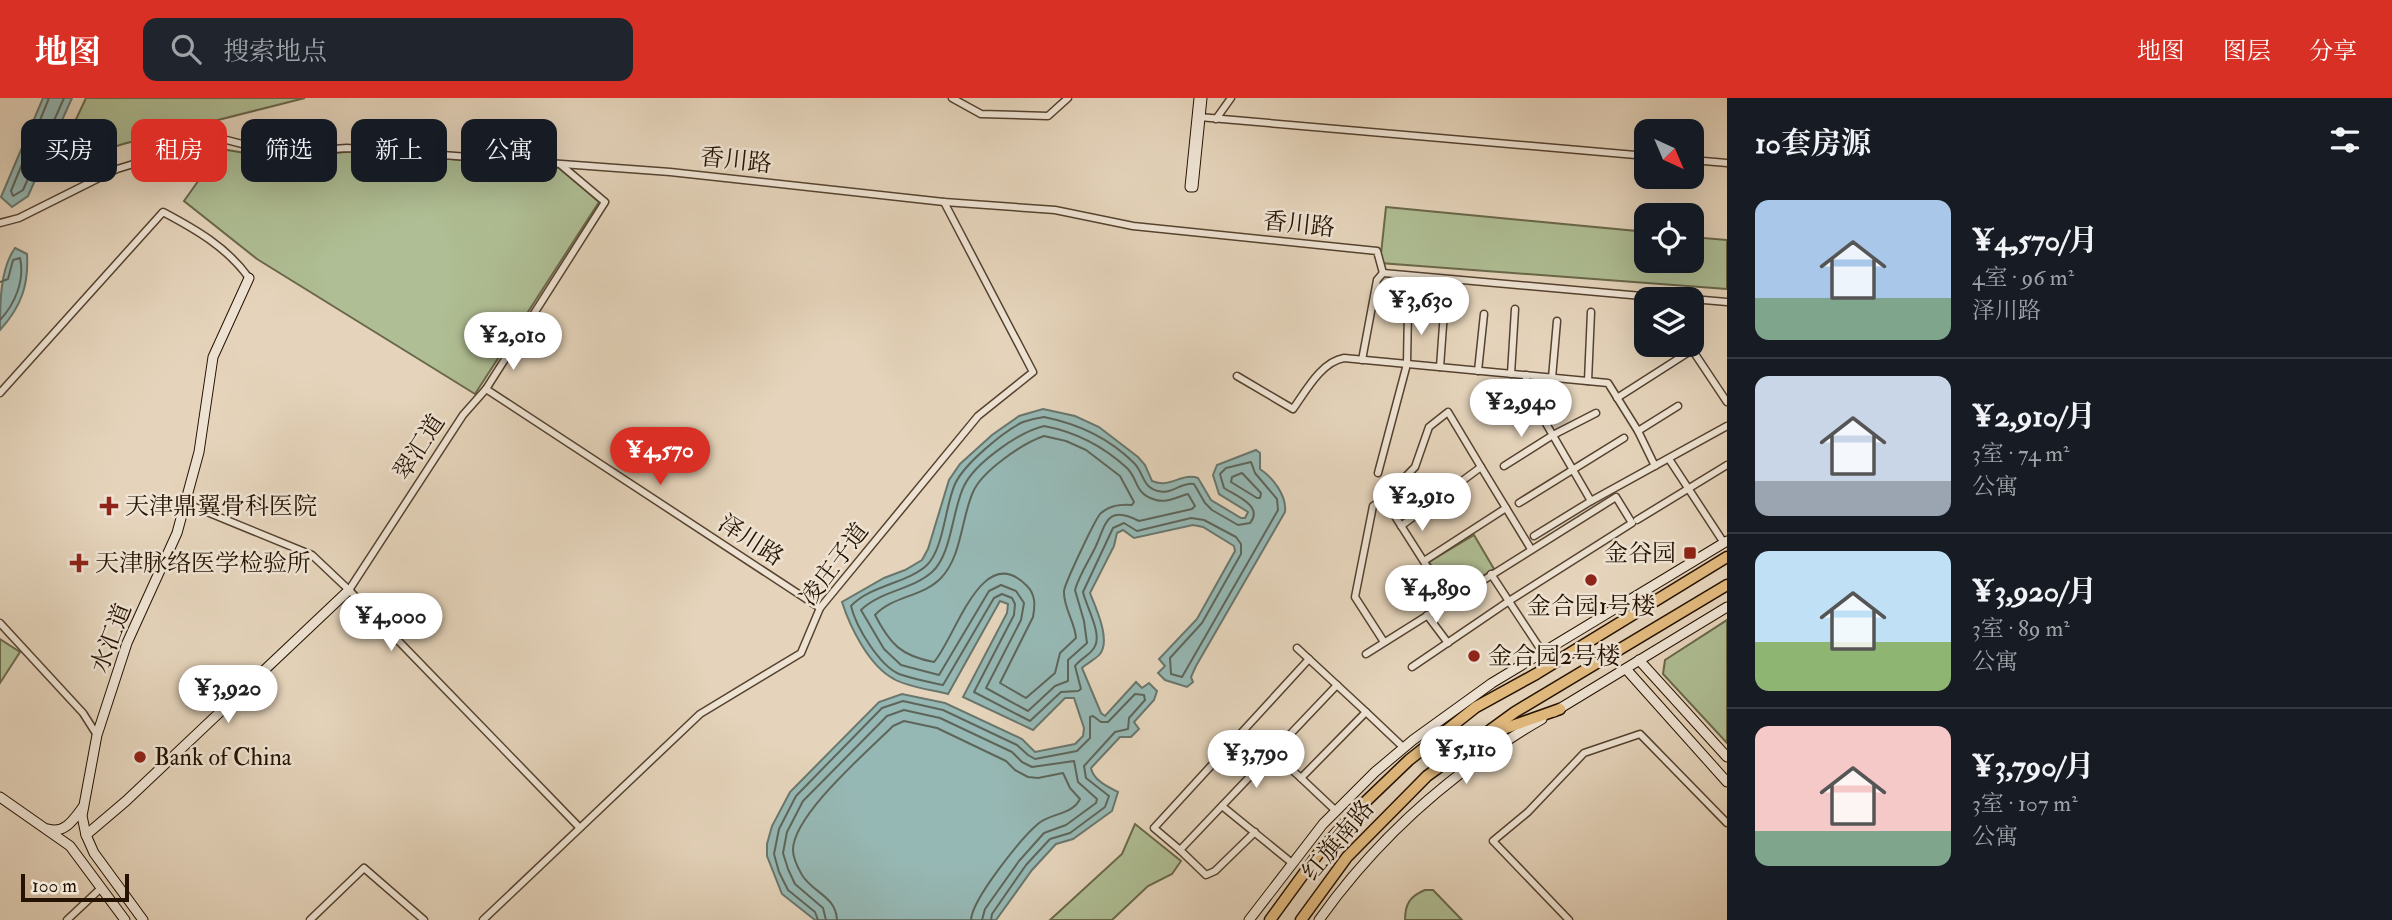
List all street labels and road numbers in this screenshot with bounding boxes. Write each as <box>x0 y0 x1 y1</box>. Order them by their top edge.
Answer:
street label: 香川路 <box>699 141 773 180</box>
street label: 香川路 <box>1262 205 1336 244</box>
street label: 翠汇道 <box>387 409 452 486</box>
street label: 泽川路 <box>712 508 789 573</box>
street label: 凌庄子道 <box>793 517 876 612</box>
street label: 水汇道 <box>84 599 139 677</box>
street label: 红旗南路 <box>1296 794 1381 887</box>

